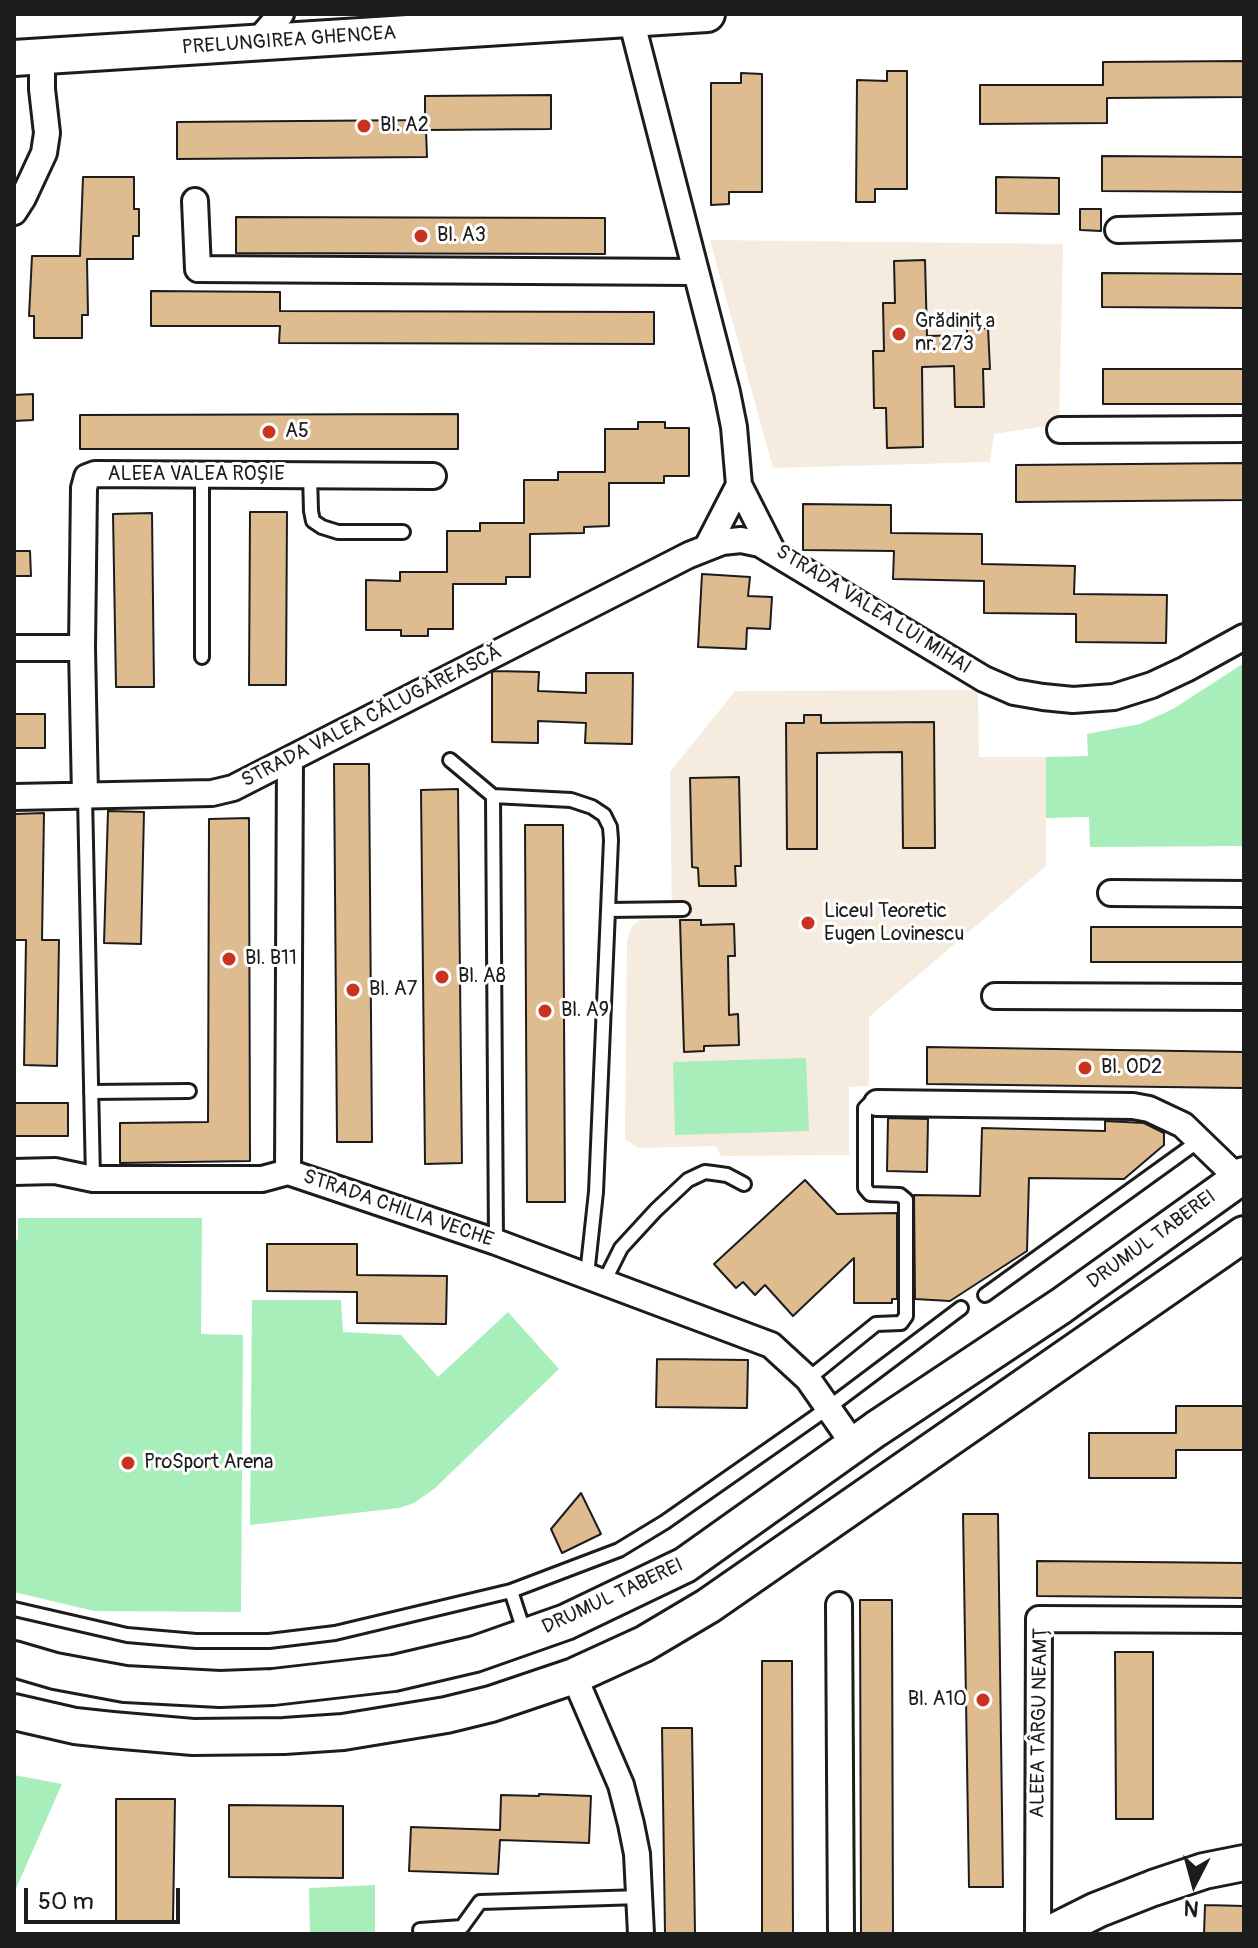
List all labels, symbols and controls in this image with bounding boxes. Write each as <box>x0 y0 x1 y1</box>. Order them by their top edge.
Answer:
street label: PRELUNGIREA GHENCEA <box>181 22 397 60</box>
place label: Bl. A2 <box>380 114 429 138</box>
marker: Bl. A2 <box>355 117 373 135</box>
place label: Bl. A3 <box>437 224 486 248</box>
marker: Bl. A3 <box>412 227 430 245</box>
place label: Grădinița nr. 273 <box>915 310 995 357</box>
marker: Grădinița nr. 273 <box>890 325 908 343</box>
place label: A5 <box>285 420 309 444</box>
marker: A5 <box>260 423 278 441</box>
street label: ALEEA VALEA ROȘIE <box>107 463 285 487</box>
street label: STRADA VALEA LUI MIHAI <box>771 540 975 680</box>
street label: STRADA VALEA CĂLUGĂREASCĂ <box>238 641 506 793</box>
place label: Liceul Teoretic Eugen Lovinescu <box>824 900 964 947</box>
marker: Liceul Teoretic Eugen Lovinescu <box>799 914 817 932</box>
place label: Bl. B11 <box>245 947 297 971</box>
marker: Bl. B11 <box>220 950 238 968</box>
place label: Bl. A8 <box>458 965 506 989</box>
marker: Bl. A8 <box>433 968 451 986</box>
place label: Bl. A7 <box>369 978 417 1002</box>
marker: Bl. A7 <box>344 981 362 999</box>
place label: Bl. A9 <box>561 999 609 1023</box>
marker: Bl. A9 <box>536 1002 554 1020</box>
place label: Bl. OD2 <box>1101 1056 1162 1080</box>
marker: Bl. OD2 <box>1076 1059 1094 1077</box>
street label: STRADA CHILIA VECHE <box>300 1165 496 1253</box>
street label: DRUMUL TABEREI <box>1083 1185 1221 1295</box>
place label: ProSport Arena <box>144 1451 273 1475</box>
marker: ProSport Arena <box>119 1454 137 1472</box>
street label: DRUMUL TABEREI <box>539 1554 687 1640</box>
street label: ALEEA TÂRGU NEAMȚ <box>1026 1628 1054 1818</box>
place label: Bl. A10 <box>908 1688 967 1712</box>
marker: Bl. A10 <box>974 1691 992 1709</box>
north arrow <box>1154 1844 1234 1924</box>
scale bar <box>28 1872 184 1922</box>
text: 50 m <box>38 1887 94 1916</box>
text: N <box>1183 1893 1200 1923</box>

